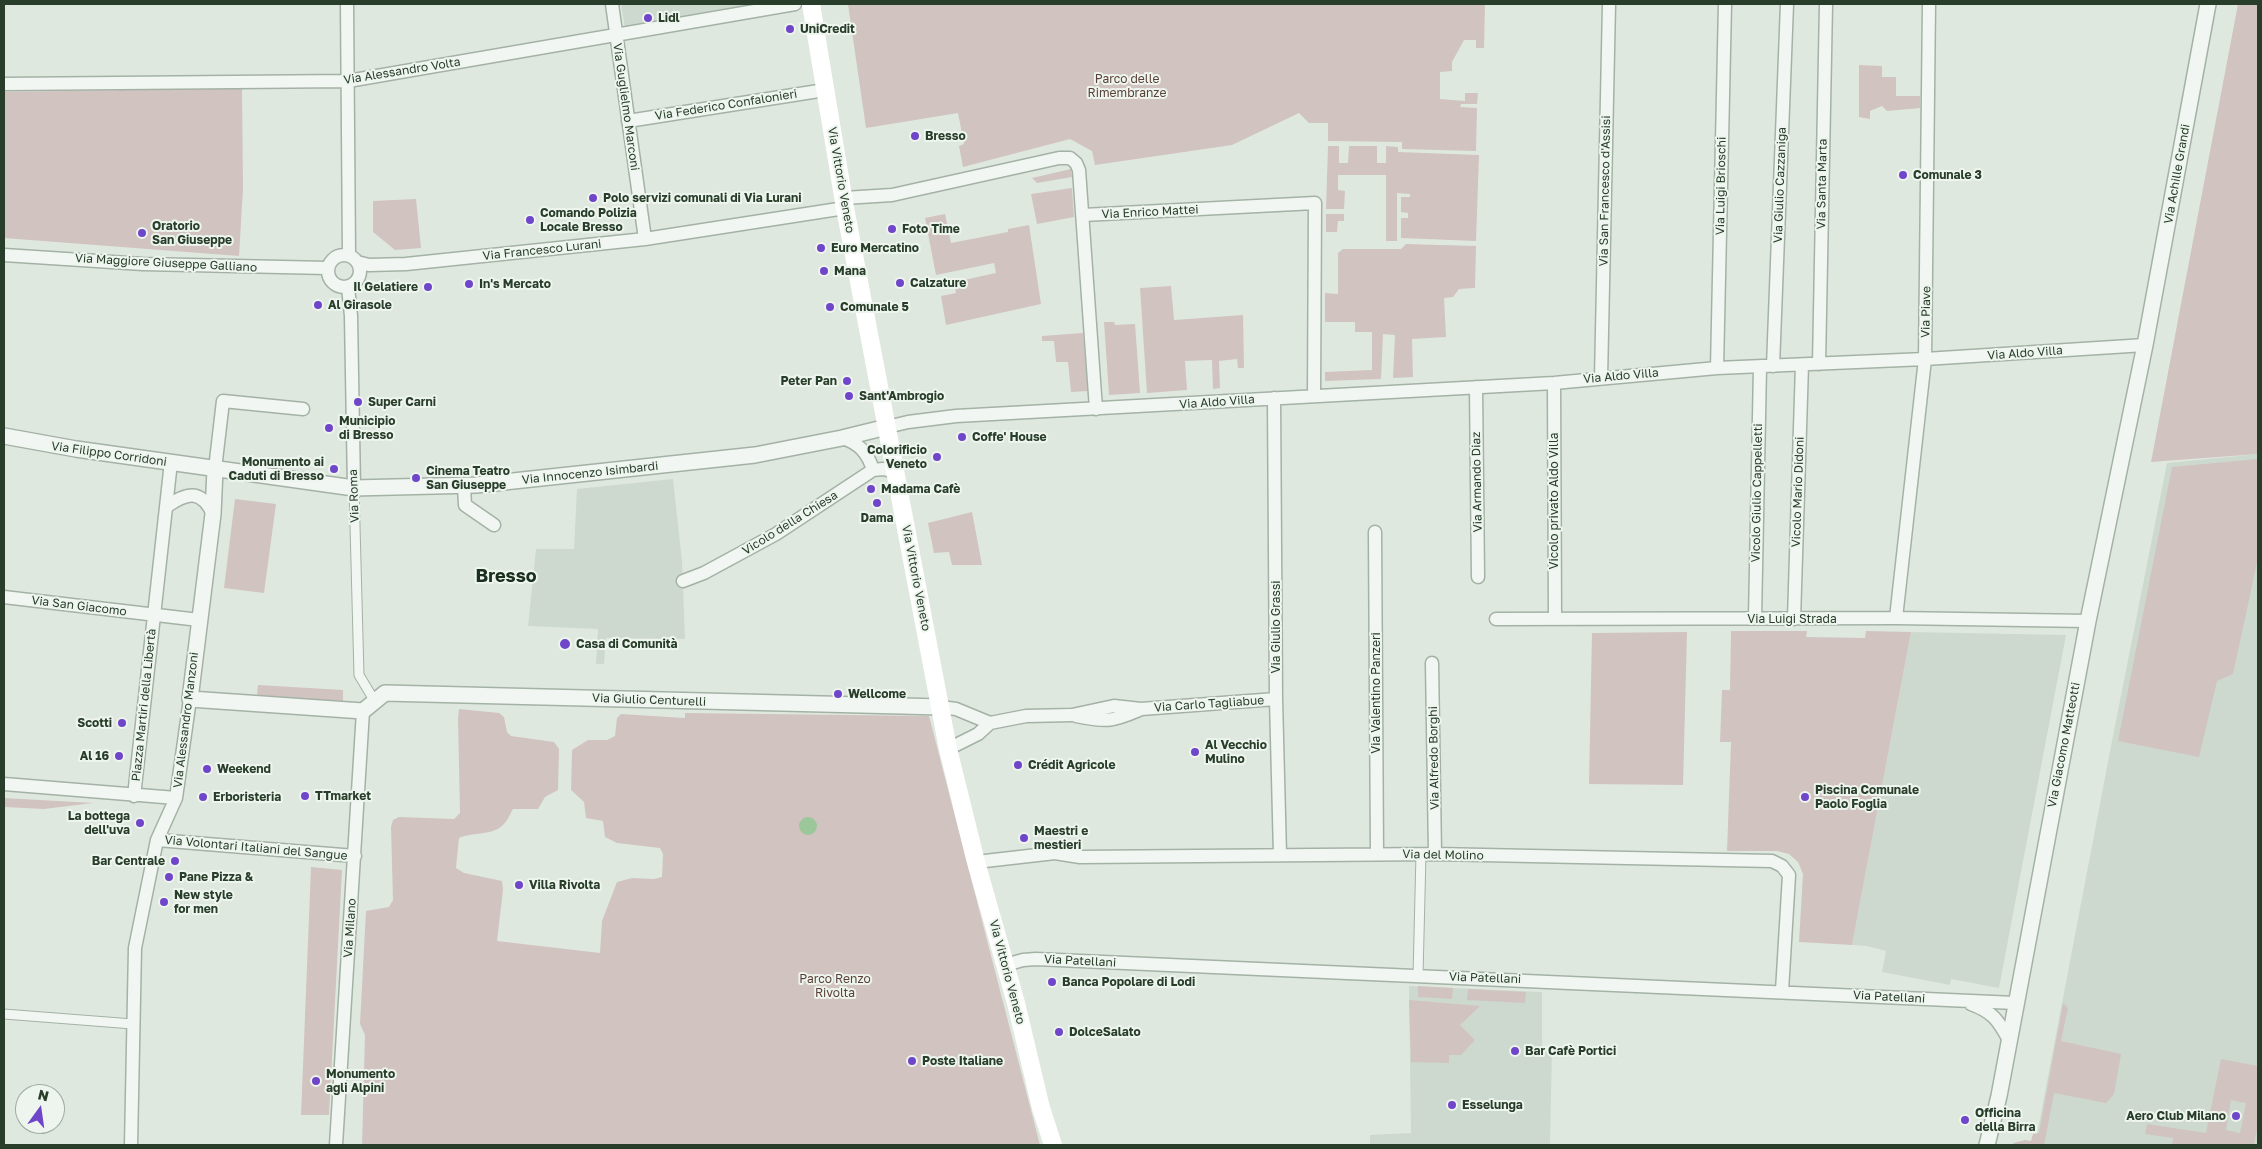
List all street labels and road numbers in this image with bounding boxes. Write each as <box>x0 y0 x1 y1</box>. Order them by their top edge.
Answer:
street label: Via Guglielmo Marconi <box>610 42 642 172</box>
street label: Via Alessandro Volta <box>342 55 462 87</box>
street label: Via Federico Confalonieri <box>654 87 798 123</box>
street label: Via San Francesco d'Assisi <box>1596 115 1614 267</box>
street label: Via Achille Grandi <box>2161 123 2193 225</box>
street label: Via Vittorio Veneto <box>825 126 857 234</box>
street label: Via Giulio Cazzaniga <box>1771 127 1789 243</box>
street label: Via Luigi Brioschi <box>1713 137 1729 235</box>
street label: Via Santa Marta <box>1814 138 1830 230</box>
street label: Via Enrico Mattei <box>1101 202 1199 222</box>
street label: Via Francesco Lurani <box>482 237 602 263</box>
street label: Via Maggiore Giuseppe Galliano <box>75 251 257 275</box>
street label: Via Piave <box>1918 286 1934 338</box>
street label: Via Aldo Villa <box>1987 343 2063 363</box>
street label: Via Aldo Villa <box>1583 366 1659 386</box>
street label: Via Aldo Villa <box>1179 392 1255 412</box>
street label: Vicolo Giulio Cappelletti <box>1749 423 1765 563</box>
street label: Via Armando Diaz <box>1469 432 1485 532</box>
street label: Vicolo privato Aldo Villa <box>1547 432 1561 570</box>
street label: Vicolo Mario Didoni <box>1789 436 1807 548</box>
street label: Via Filippo Corridoni <box>50 439 168 469</box>
street label: Via Innocenzo Isimbardi <box>521 459 659 487</box>
street label: Via Roma <box>346 469 362 523</box>
street label: Vicolo della Chiesa <box>740 488 840 558</box>
street label: Via Vittorio Veneto <box>899 524 933 632</box>
street label: Via Giulio Grassi <box>1269 581 1283 673</box>
street label: Via San Giacomo <box>31 593 127 619</box>
street label: Via Luigi Strada <box>1747 612 1837 626</box>
street label: Piazza Martiri della Libertà <box>129 628 159 782</box>
street label: Via Valentino Panzeri <box>1369 632 1383 754</box>
street label: Via Alessandro Manzoni <box>171 651 201 789</box>
street label: Via Giacomo Matteotti <box>2045 681 2083 809</box>
street label: Via Giulio Centurelli <box>592 691 706 709</box>
street label: Via Carlo Tagliabue <box>1153 693 1265 715</box>
street label: Via Alfredo Borghi <box>1426 706 1442 810</box>
street label: Via Volontari Italiani del Sangue <box>164 833 348 863</box>
street label: Via del Molino <box>1402 847 1484 863</box>
street label: Via Milano <box>341 898 359 958</box>
street label: Via Vittorio Veneto <box>986 918 1028 1026</box>
street label: Via Patellani <box>1044 952 1116 970</box>
street label: Via Patellani <box>1449 970 1521 986</box>
street label: Via Patellani <box>1853 988 1925 1006</box>

